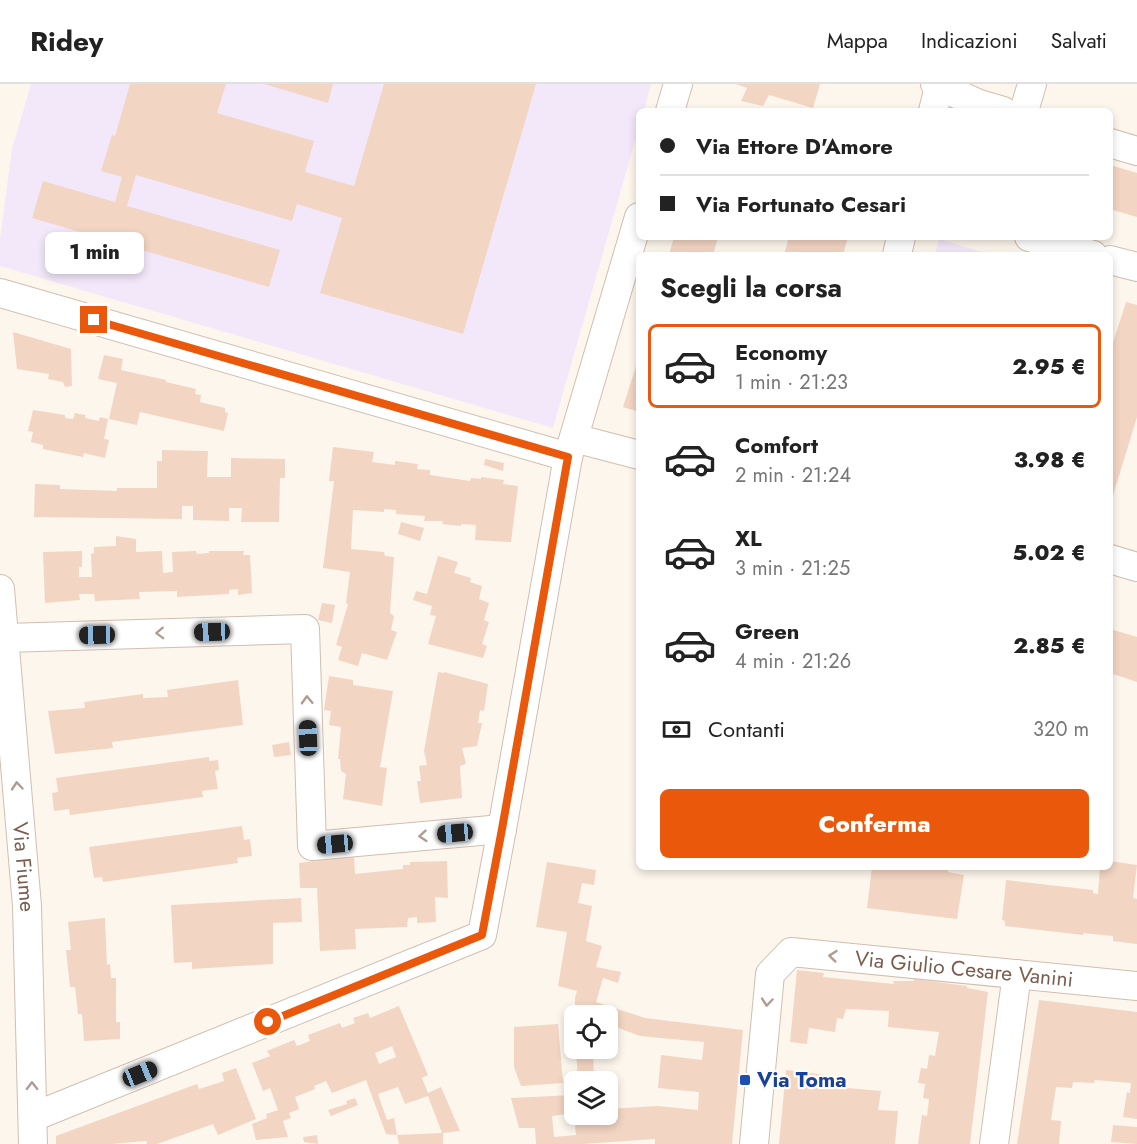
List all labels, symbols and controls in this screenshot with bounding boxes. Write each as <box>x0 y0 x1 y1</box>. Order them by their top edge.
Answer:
text: Ridey <box>30 21 103 62</box>
text: Mappa <box>827 26 888 56</box>
text: Indicazioni <box>921 26 1018 56</box>
text: Salvati <box>1051 26 1107 56</box>
text: Via Ettore D'Amore <box>696 130 893 162</box>
text: Via Fortunato Cesari <box>696 188 906 220</box>
callout: 1 min <box>44 233 144 275</box>
text: 1 min <box>69 238 120 267</box>
text: Scegli la corsa <box>660 268 842 307</box>
route end <box>80 306 107 333</box>
text: Economy <box>735 336 827 368</box>
icon: car <box>663 339 717 393</box>
text: 2.95 € <box>1012 350 1086 382</box>
text: 1 min · 21:23 <box>735 368 848 397</box>
text: Comfort <box>735 429 818 461</box>
icon: car <box>663 432 717 486</box>
text: 3.98 € <box>1014 443 1086 475</box>
text: 2 min · 21:24 <box>735 461 851 490</box>
text: XL <box>735 522 762 554</box>
icon: car <box>663 525 717 579</box>
text: 5.02 € <box>1013 536 1086 568</box>
text: 3 min · 21:25 <box>735 554 850 583</box>
text: Green <box>735 615 799 647</box>
icon: car <box>663 618 717 672</box>
car <box>194 622 230 642</box>
car <box>79 626 115 644</box>
one-way arrow <box>155 627 164 640</box>
text: 2.85 € <box>1013 629 1086 661</box>
text: 4 min · 21:26 <box>735 647 851 676</box>
one-way arrow <box>300 696 313 705</box>
icon: cash <box>660 713 693 746</box>
text: Contanti <box>708 713 785 745</box>
text: 320 m <box>1033 715 1089 744</box>
car <box>298 720 318 756</box>
one-way arrow <box>11 781 24 791</box>
button: Conferma <box>660 789 1089 858</box>
street label: Via Fiume <box>5 821 42 912</box>
car <box>436 822 474 844</box>
one-way arrow <box>419 829 428 842</box>
car <box>316 833 354 855</box>
street label: Via Giulio Cesare Vanini <box>853 943 1075 995</box>
one-way arrow <box>829 950 838 963</box>
one-way arrow <box>761 997 774 1006</box>
map controls <box>564 1005 618 1125</box>
button: locate <box>564 1005 618 1059</box>
route start <box>254 1008 281 1035</box>
car <box>120 1059 160 1089</box>
place label: Via Toma <box>756 1065 846 1095</box>
button: layers <box>564 1071 618 1125</box>
marker: Via Toma <box>738 1073 752 1087</box>
one-way arrow <box>26 1081 38 1090</box>

